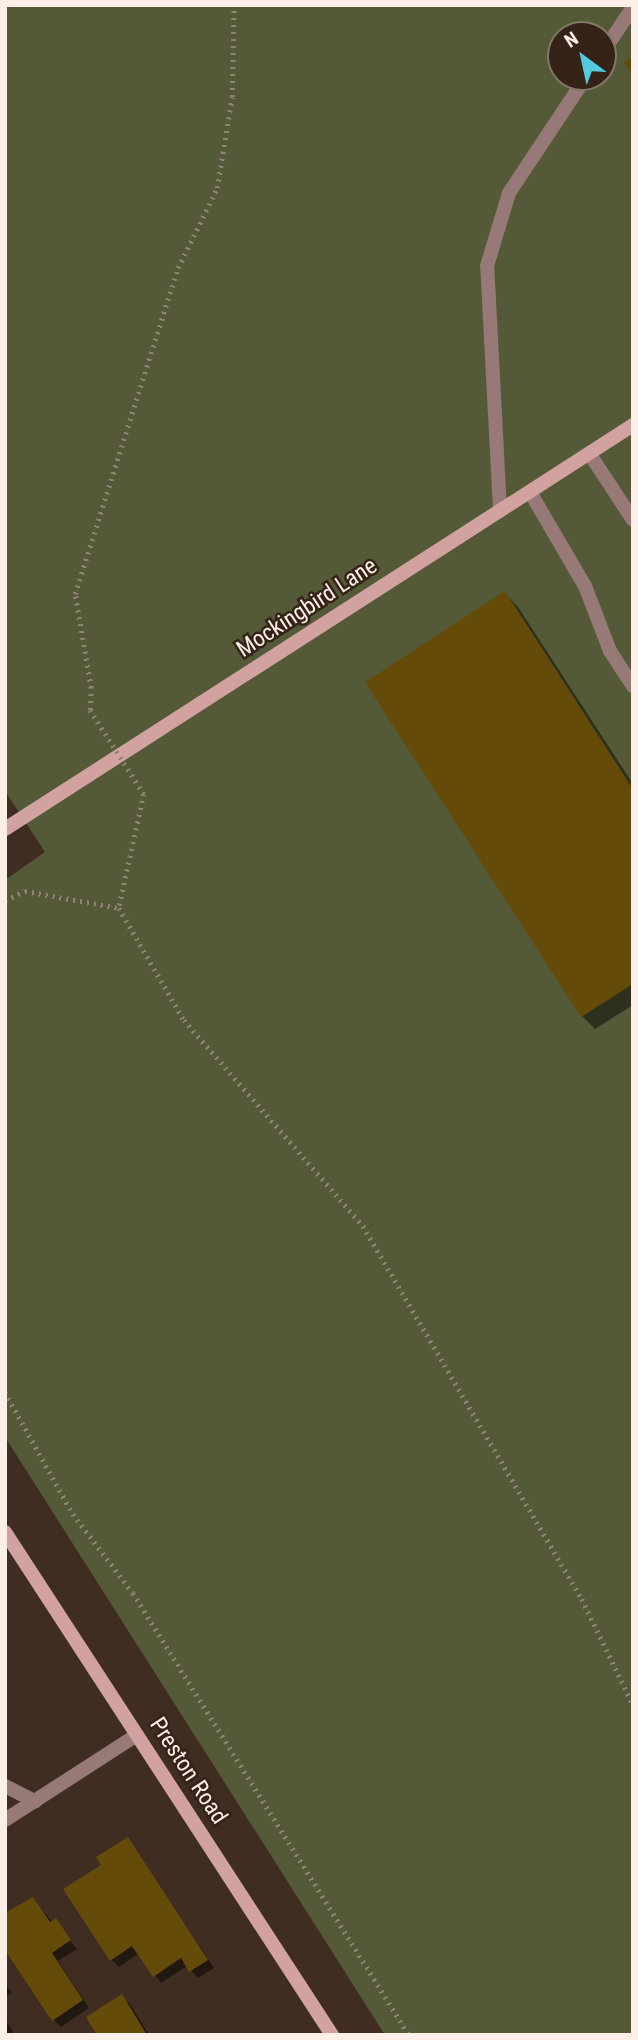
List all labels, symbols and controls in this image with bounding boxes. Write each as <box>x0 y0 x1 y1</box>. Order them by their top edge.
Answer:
north arrow <box>547 21 617 91</box>
text: N <box>560 27 583 52</box>
street label: Mockingbird Lane <box>232 552 382 664</box>
street label: Preston Road <box>143 1713 233 1829</box>

